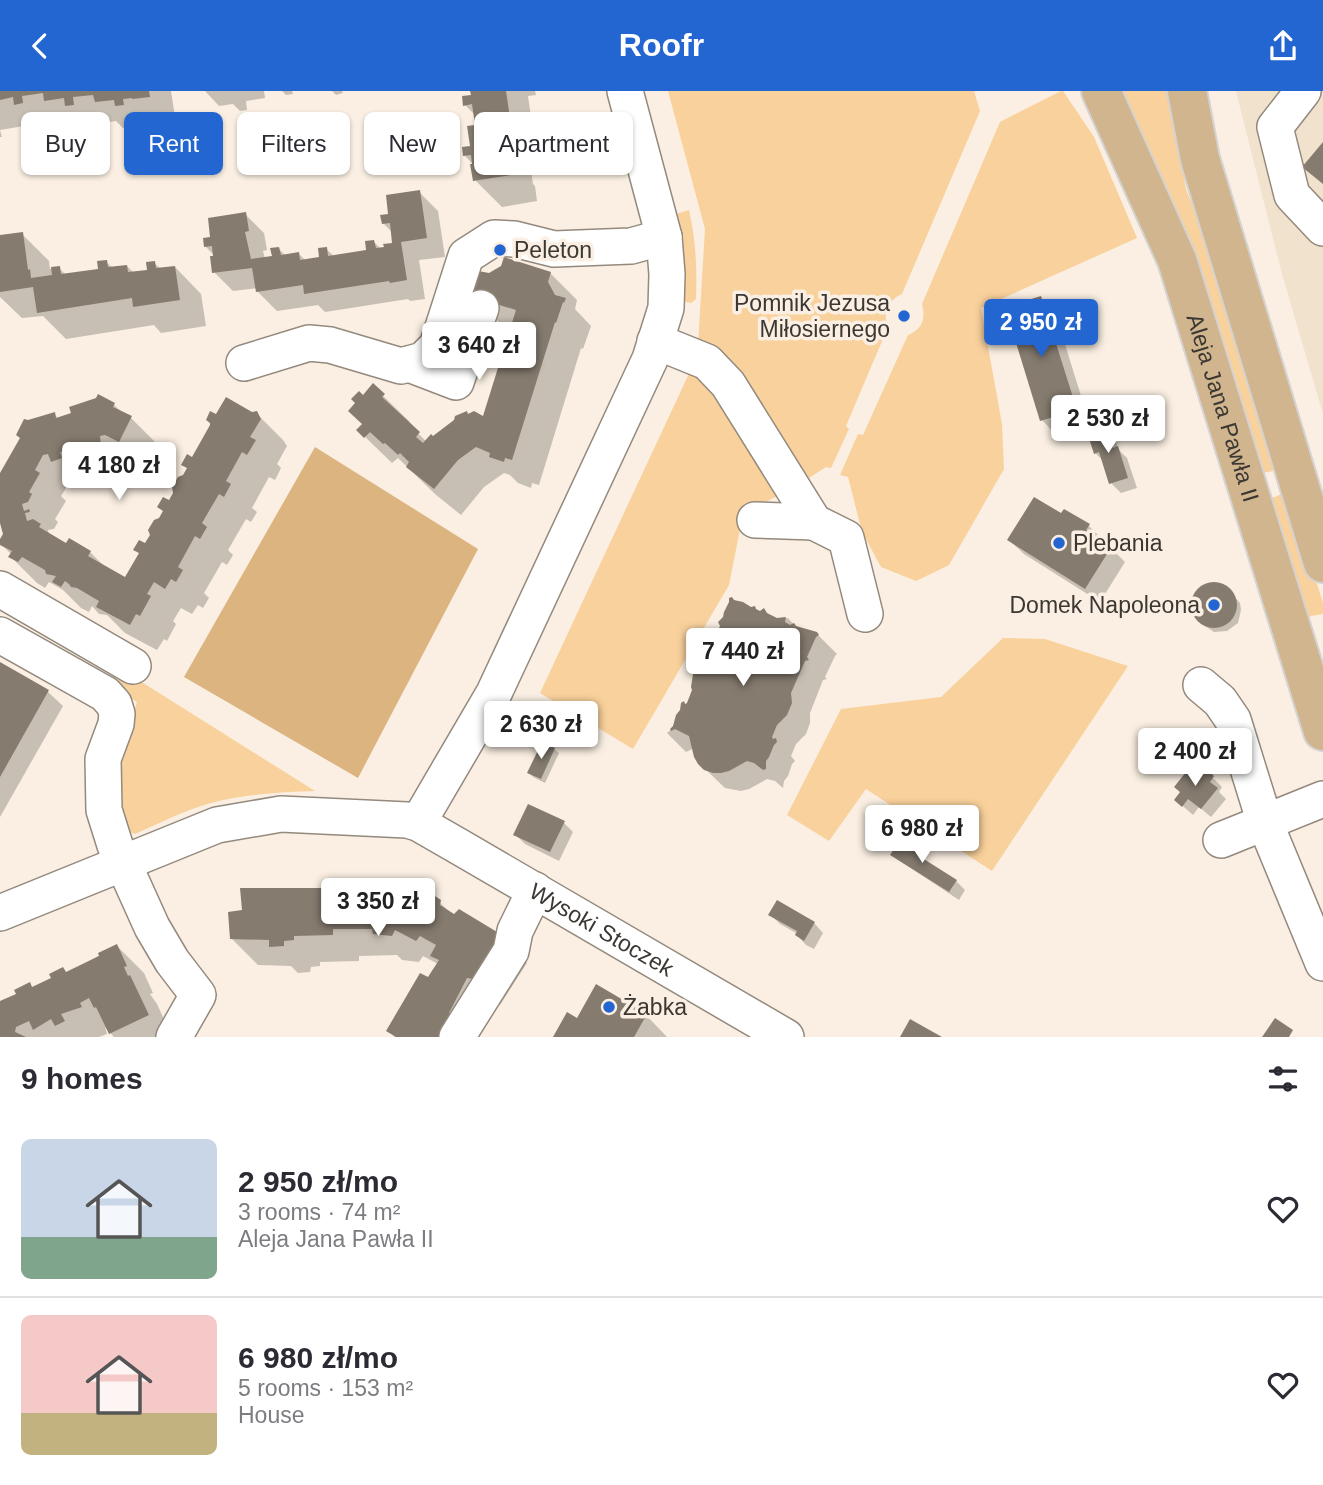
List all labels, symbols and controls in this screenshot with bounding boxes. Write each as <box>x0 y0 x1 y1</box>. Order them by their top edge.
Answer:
icon: back <box>21 27 59 65</box>
text: Roofr <box>619 27 704 63</box>
icon: share <box>1264 27 1302 65</box>
chip: Buy <box>21 112 110 175</box>
chip: Rent <box>124 112 223 175</box>
chip: Filters <box>237 112 350 175</box>
chip: New <box>364 112 460 175</box>
chip: Apartment <box>474 112 633 175</box>
place label: Peleton <box>514 237 592 263</box>
marker: Peleton <box>492 242 508 258</box>
place label: Pomnik Jezusa Miłosiernego <box>734 290 890 342</box>
pin: 2 950 zł <box>969 299 1113 359</box>
marker: Pomnik Jezusa Miłosiernego <box>896 308 912 324</box>
text: 2 950 zł <box>1000 309 1082 335</box>
street label: Aleja Jana Pawła II <box>1181 310 1264 505</box>
pin: 3 640 zł <box>407 323 551 382</box>
text: 3 640 zł <box>438 332 520 358</box>
pin: 2 530 zł <box>1036 395 1180 455</box>
text: 2 530 zł <box>1067 405 1149 431</box>
pin: 4 180 zł <box>47 443 191 502</box>
text: 4 180 zł <box>78 452 160 478</box>
place label: Plebania <box>1073 530 1163 556</box>
marker: Plebania <box>1051 535 1067 551</box>
place label: Domek Napoleona <box>1009 592 1200 618</box>
marker: Domek Napoleona <box>1206 597 1222 613</box>
pin: 7 440 zł <box>671 629 815 688</box>
text: 7 440 zł <box>702 638 784 664</box>
pin: 2 630 zł <box>469 701 613 761</box>
text: 2 630 zł <box>500 711 582 737</box>
pin: 2 400 zł <box>1123 729 1267 788</box>
text: 2 400 zł <box>1154 738 1236 764</box>
pin: 6 980 zł <box>850 805 994 865</box>
text: 6 980 zł <box>881 815 963 841</box>
street label: Wysoki Stoczek <box>525 878 679 982</box>
pin: 3 350 zł <box>306 879 450 938</box>
text: 3 350 zł <box>337 888 419 914</box>
place label: Żabka <box>623 994 687 1020</box>
marker: Żabka <box>601 999 617 1015</box>
icon: filters <box>1264 1060 1302 1098</box>
text: 9 homes <box>21 1062 143 1095</box>
text: 2 950 zł/mo <box>238 1165 398 1198</box>
icon: home <box>77 1167 161 1251</box>
icon: heart <box>1264 1190 1302 1228</box>
text: 3 rooms · 74 m² <box>238 1199 400 1225</box>
text: Aleja Jana Pawła II <box>238 1226 434 1252</box>
text: 6 980 zł/mo <box>238 1341 398 1374</box>
icon: home <box>77 1343 161 1427</box>
icon: heart <box>1264 1366 1302 1404</box>
text: 5 rooms · 153 m² <box>238 1375 413 1401</box>
text: House <box>238 1402 304 1428</box>

